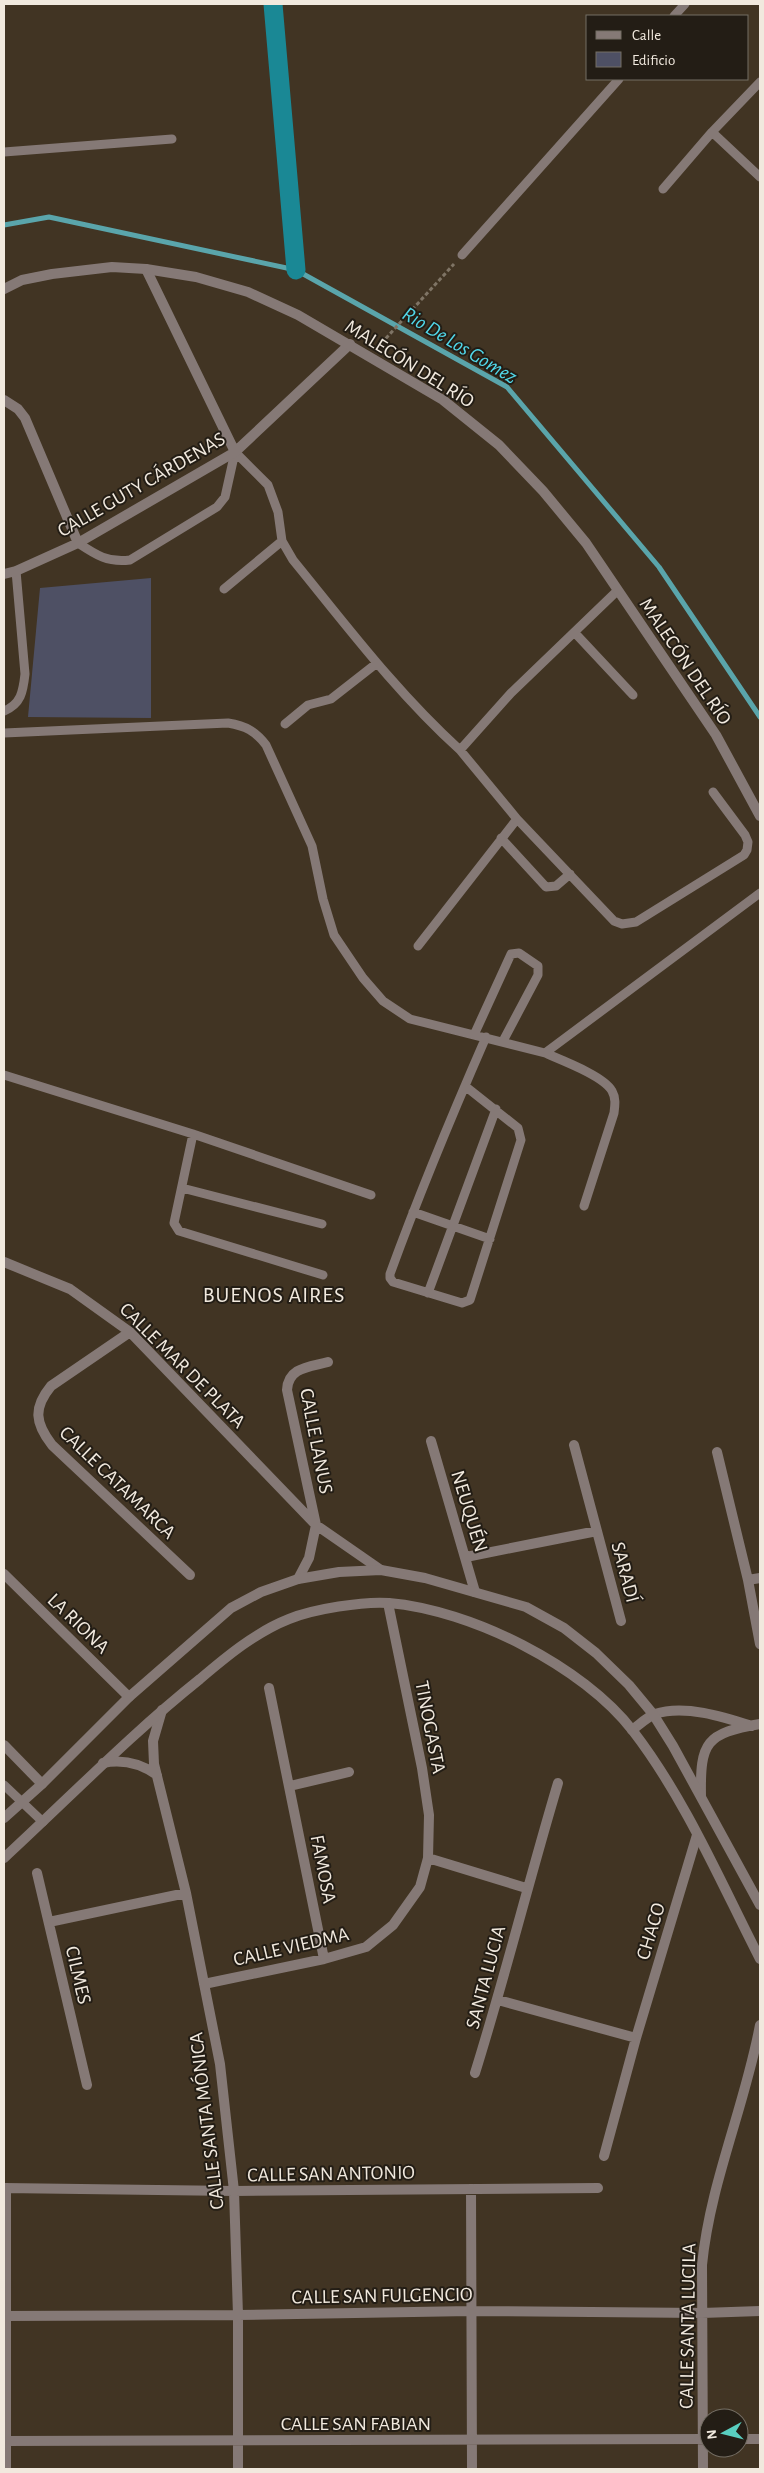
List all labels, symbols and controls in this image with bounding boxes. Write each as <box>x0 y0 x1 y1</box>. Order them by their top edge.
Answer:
legend <box>586 15 749 80</box>
text: Calle <box>632 28 661 43</box>
text: Edificio <box>632 53 675 68</box>
water label: Rio De Los Gomez <box>399 303 521 388</box>
street label: MALECÓN DEL RÍO <box>341 315 478 412</box>
street label: CALLE GUTY CÁRDENAS <box>54 428 229 541</box>
street label: MALECÓN DEL RÍO <box>635 594 736 729</box>
district label: BUENOS AIRES <box>203 1284 345 1306</box>
street label: CALLE MAR DE PLATA <box>116 1299 249 1433</box>
street label: CALLE LANUS <box>296 1387 336 1496</box>
street label: CALLE CATAMARCA <box>55 1422 180 1543</box>
street label: NEUQUÉN <box>447 1468 492 1555</box>
street label: SARADÍ <box>607 1539 644 1605</box>
street label: LA RIONA <box>44 1590 113 1658</box>
street label: TINOGASTA <box>411 1679 449 1776</box>
street label: FAMOSA <box>307 1833 340 1905</box>
street label: CHACO <box>633 1900 669 1962</box>
street label: SANTA LUCIA <box>463 1923 509 2031</box>
street label: CALLE VIEDMA <box>231 1924 351 1970</box>
street label: CILMES <box>62 1944 94 2006</box>
street label: CALLE SANTA MÓNICA <box>185 2031 228 2211</box>
street label: CALLE SAN ANTONIO <box>247 2163 415 2185</box>
street label: CALLE SANTA LUCILA <box>677 2242 699 2409</box>
street label: CALLE SAN FULGENCIO <box>291 2284 473 2308</box>
north arrow <box>699 2408 749 2458</box>
street label: CALLE SAN FABIAN <box>281 2414 431 2434</box>
text: N <box>705 2429 720 2440</box>

